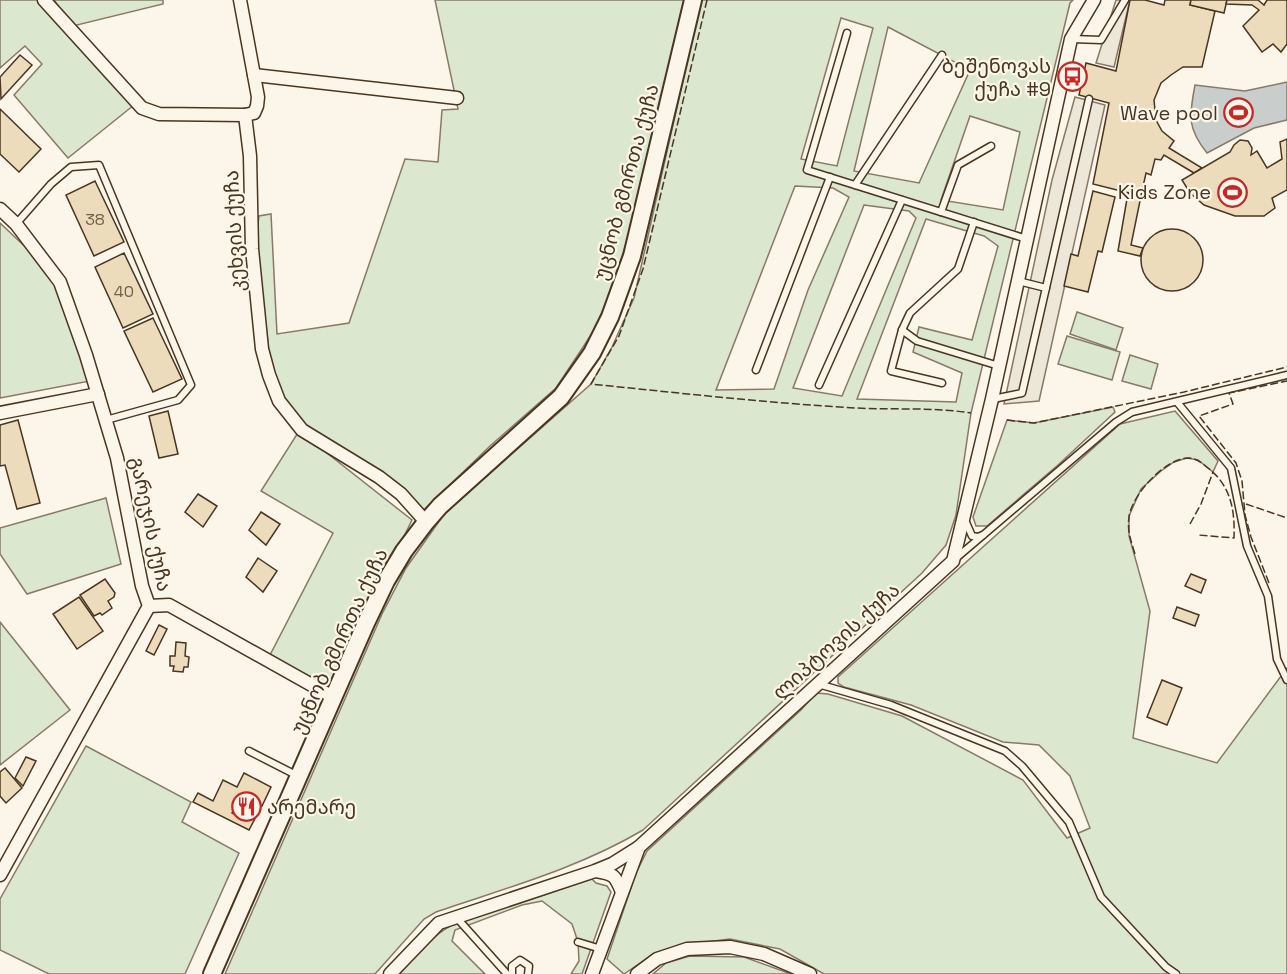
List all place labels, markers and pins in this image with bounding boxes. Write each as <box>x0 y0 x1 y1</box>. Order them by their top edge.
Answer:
place label: ბეშენოვას ქუჩა #9 <box>942 53 1051 102</box>
bus stop icon: ბეშენოვას ქუჩა #9 <box>1056 61 1088 93</box>
sports icon: Wave pool <box>1223 97 1255 129</box>
place label: Wave pool <box>1120 100 1218 126</box>
sports icon: Kids Zone <box>1216 176 1248 208</box>
place label: Kids Zone <box>1118 179 1211 205</box>
restaurant icon: არემარე <box>230 791 262 823</box>
place label: არემარე <box>267 794 356 820</box>

